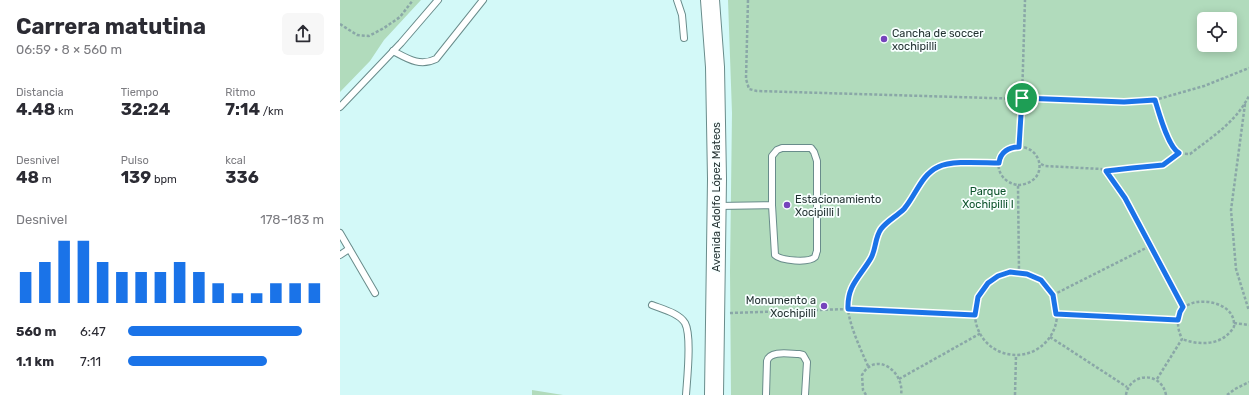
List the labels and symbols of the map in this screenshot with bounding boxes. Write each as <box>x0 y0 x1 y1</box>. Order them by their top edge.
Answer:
place label: Cancha de soccer xochipilli <box>892 27 984 53</box>
marker: Cancha de soccer xochipilli <box>879 34 889 44</box>
pin <box>1005 81 1039 115</box>
street label: Avenida Adolfo López Mateos <box>710 122 723 272</box>
park label: Parque Xochipilli I <box>962 185 1014 211</box>
place label: Estacionamiento Xocipilli I <box>795 193 881 219</box>
marker: Estacionamiento Xocipilli I <box>782 200 792 210</box>
place label: Monumento a Xochipilli <box>746 294 816 320</box>
marker: Monumento a Xochipilli <box>819 301 829 311</box>

